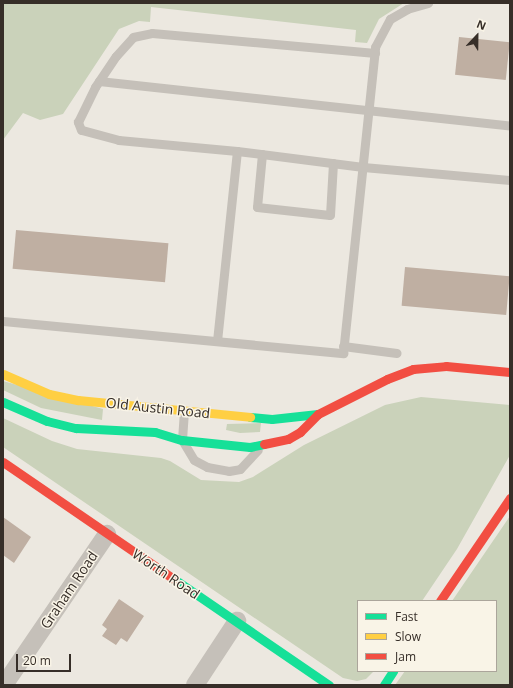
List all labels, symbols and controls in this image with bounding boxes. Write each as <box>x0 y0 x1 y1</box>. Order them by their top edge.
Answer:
north arrow <box>457 16 497 56</box>
text: N <box>475 16 489 33</box>
street label: Old Austin Road <box>105 394 211 422</box>
street label: Worth Road <box>129 545 203 603</box>
street label: Graham Road <box>37 548 101 632</box>
legend <box>357 600 497 672</box>
text: Fast <box>395 608 418 625</box>
text: Slow <box>395 628 421 645</box>
scale bar <box>18 646 73 672</box>
text: Jam <box>395 648 416 665</box>
text: 20 m <box>23 652 51 669</box>

